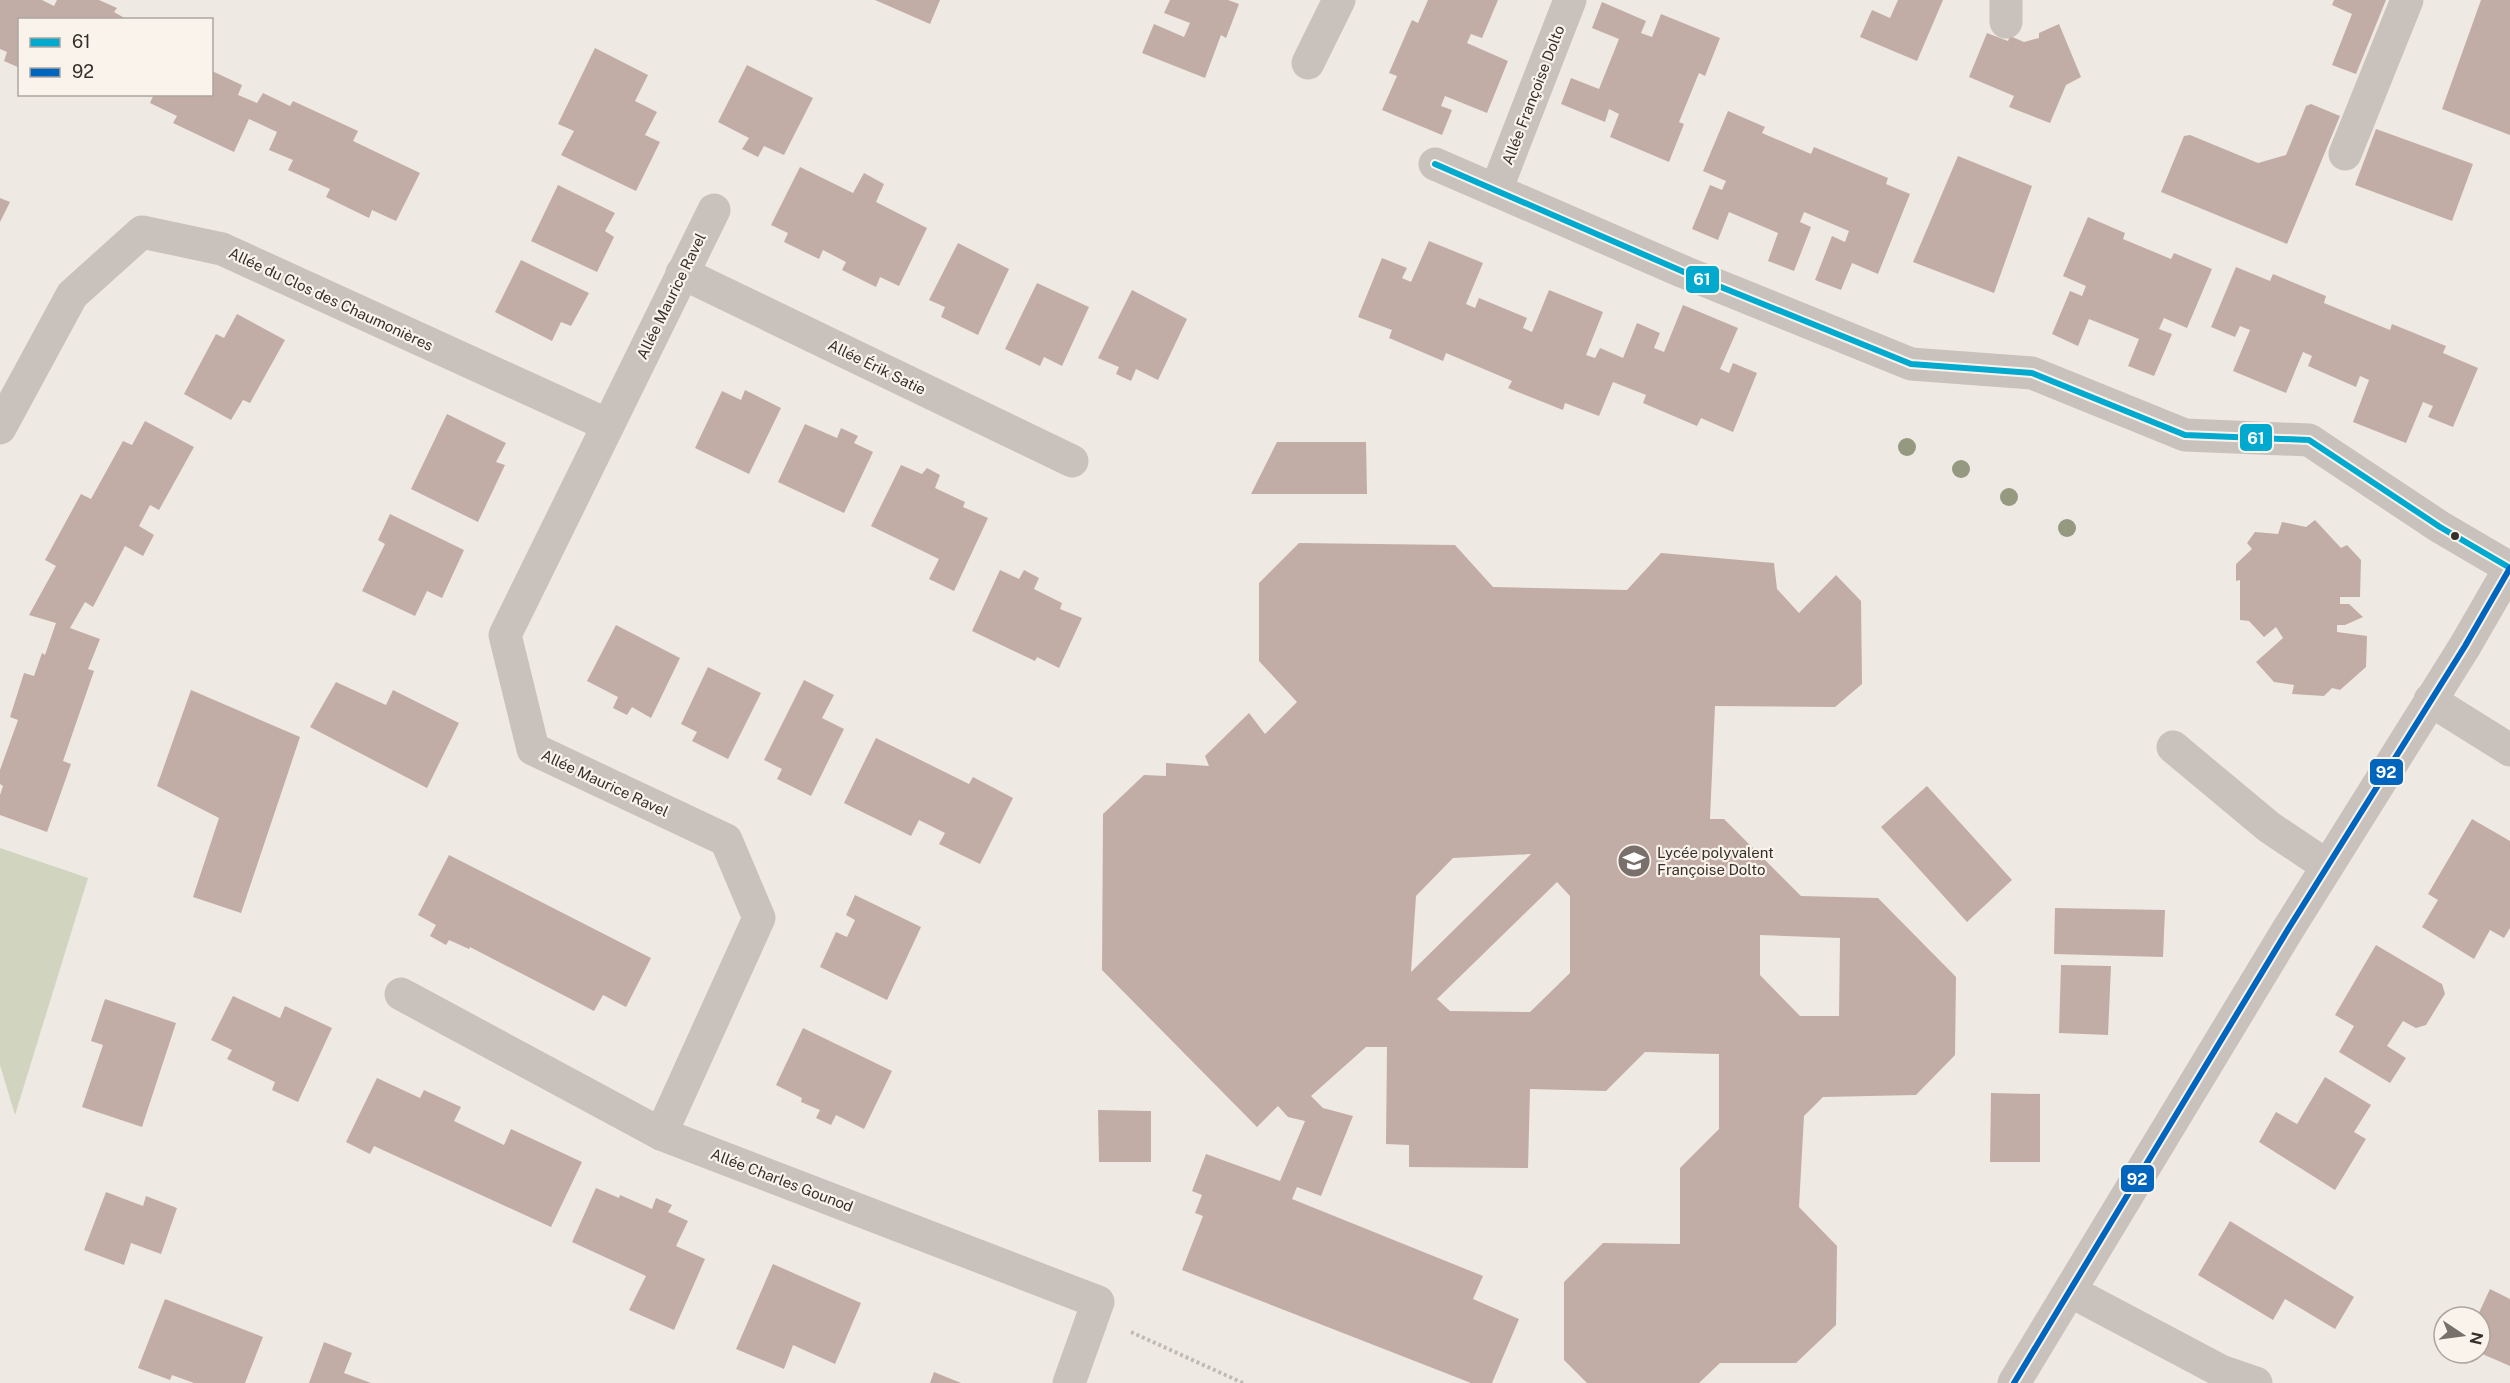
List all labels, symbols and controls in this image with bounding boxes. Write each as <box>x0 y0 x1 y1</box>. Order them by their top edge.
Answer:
legend <box>18 18 213 96</box>
street label: Allée Françoise Dolto <box>1499 23 1567 167</box>
text: 61 <box>72 31 91 52</box>
text: 92 <box>72 61 94 82</box>
street label: Allée Maurice Ravel <box>633 230 709 362</box>
street label: Allée du Clos des Chaumonières <box>226 244 436 354</box>
line badge: 61 <box>1685 265 1720 294</box>
text: 61 <box>1693 270 1711 289</box>
street label: Allée Érik Satie <box>825 336 929 398</box>
line badge: 61 <box>2239 423 2273 452</box>
text: 61 <box>2247 429 2265 448</box>
unlabelled marker <box>2449 530 2461 542</box>
street label: Allée Maurice Ravel <box>539 746 671 820</box>
line badge: 92 <box>2369 758 2404 786</box>
text: 92 <box>2376 763 2396 782</box>
school or university icon: Lycée polyvalent Françoise Dolto <box>1616 843 1652 879</box>
place label: Lycée polyvalent Françoise Dolto <box>1657 844 1774 878</box>
street label: Allée Charles Gounod <box>708 1145 856 1215</box>
line badge: 92 <box>2120 1164 2155 1193</box>
text: 92 <box>2127 1170 2147 1189</box>
north arrow <box>2432 1305 2492 1365</box>
text: N <box>2465 1330 2487 1346</box>

